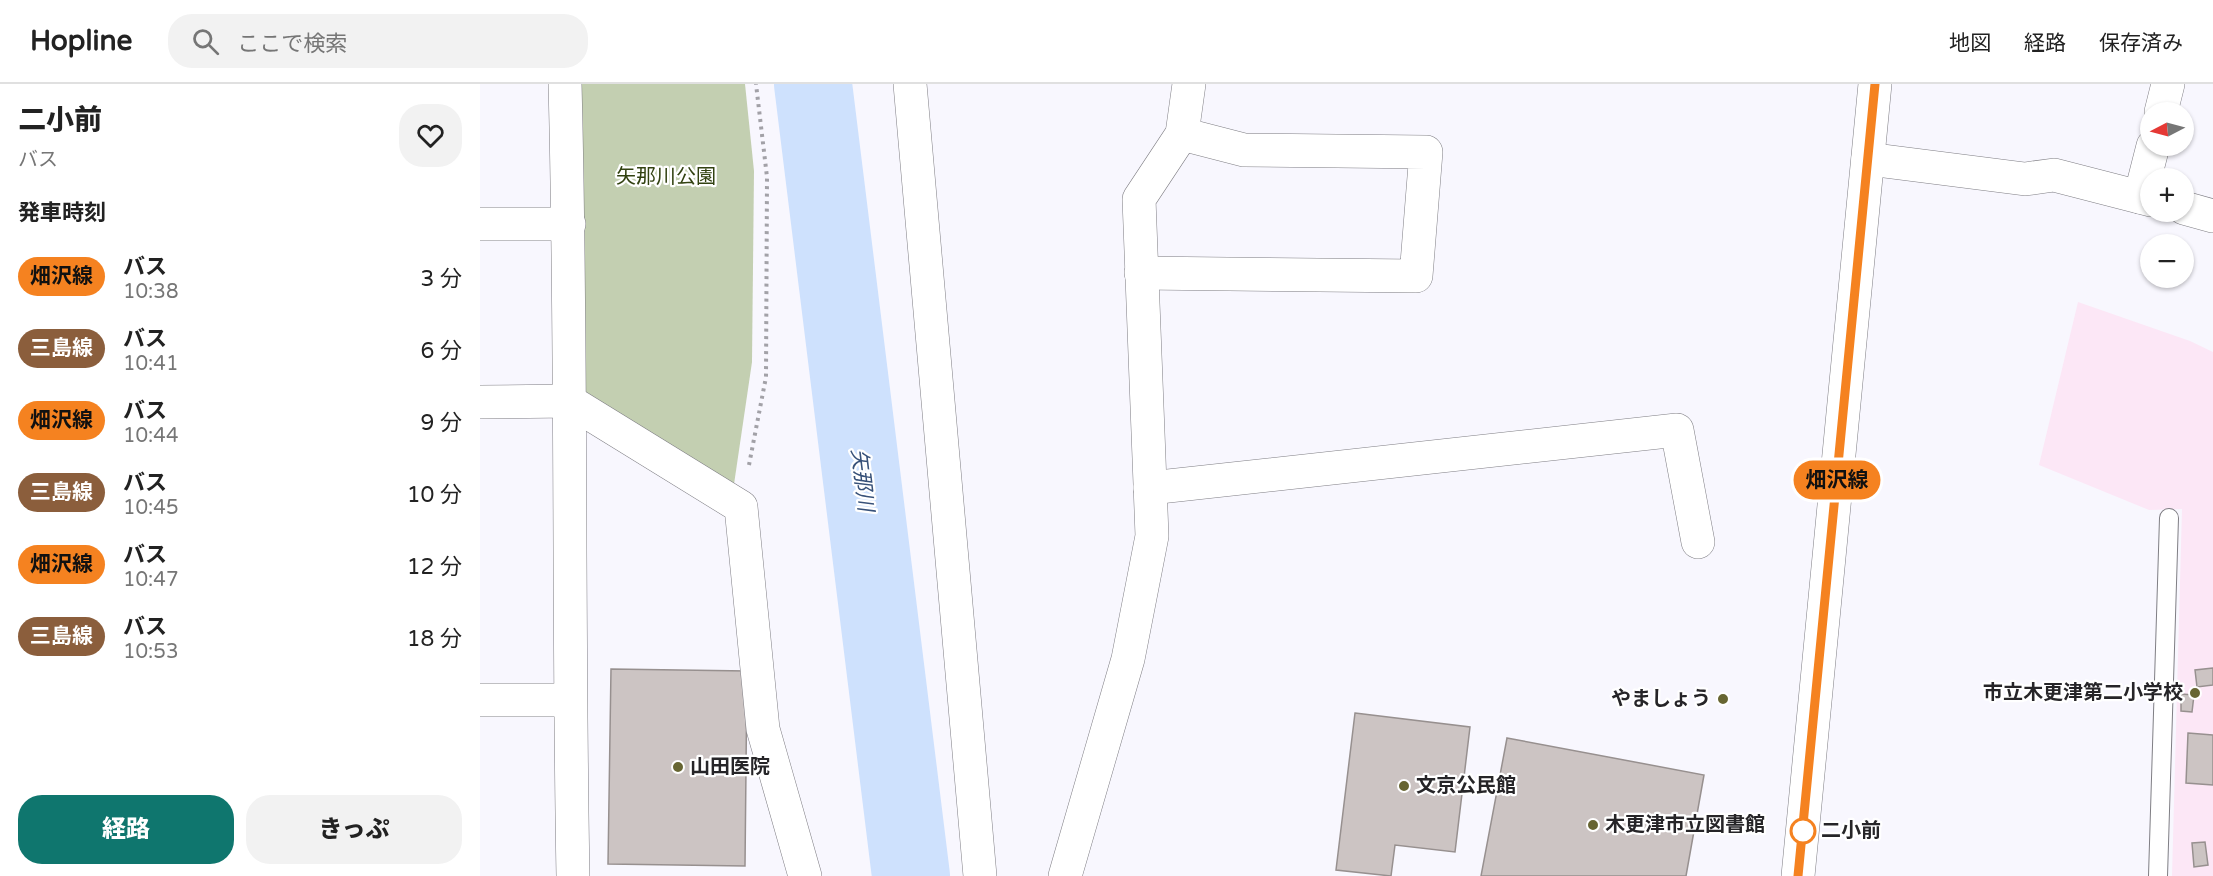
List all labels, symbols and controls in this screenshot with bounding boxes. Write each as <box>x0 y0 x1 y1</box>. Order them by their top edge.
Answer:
search box <box>168 14 588 68</box>
text: Hopline <box>30 24 132 58</box>
icon: search <box>189 25 222 58</box>
text: ここで検索 <box>237 31 347 57</box>
text: 地図 <box>1949 31 1991 56</box>
text: 経路 <box>2024 31 2066 56</box>
text: 保存済み <box>2099 31 2183 56</box>
north arrow <box>2140 102 2194 156</box>
map controls <box>2140 102 2194 288</box>
text: 二小前 <box>18 103 102 137</box>
button: heart <box>399 104 462 167</box>
text: バス <box>18 148 58 172</box>
park label: 矢那川公園 <box>616 165 716 189</box>
button: + <box>2140 168 2194 222</box>
text: 発車時刻 <box>18 200 106 226</box>
button: − <box>2140 234 2194 288</box>
text: バス <box>123 254 167 280</box>
text: 畑沢線 <box>30 264 93 289</box>
text: 3 分 <box>420 266 462 292</box>
text: 10:38 <box>123 280 178 304</box>
text: バス <box>123 326 167 352</box>
text: 三島線 <box>30 336 93 361</box>
text: 6 分 <box>420 338 462 364</box>
text: 10:41 <box>123 352 178 376</box>
text: バス <box>123 398 167 424</box>
text: 畑沢線 <box>30 408 93 433</box>
text: 9 分 <box>420 410 462 436</box>
text: 10:44 <box>123 424 178 448</box>
water label: 矢那川 <box>846 447 878 515</box>
line badge: 畑沢線 <box>1802 460 1872 500</box>
text: 畑沢線 <box>1806 468 1869 493</box>
text: バス <box>123 470 167 496</box>
text: 三島線 <box>30 480 93 505</box>
text: 10 分 <box>407 482 462 508</box>
text: 10:45 <box>123 496 178 520</box>
text: バス <box>123 542 167 568</box>
text: 畑沢線 <box>30 552 93 577</box>
text: 12 分 <box>407 554 462 580</box>
text: 10:47 <box>123 568 178 592</box>
text: バス <box>123 614 167 640</box>
text: 三島線 <box>30 624 93 649</box>
text: 18 分 <box>407 626 462 652</box>
text: 10:53 <box>123 640 178 664</box>
place label: 市立木更津第二小学校 <box>1983 681 2183 705</box>
marker: 市立木更津第二小学校 <box>2188 686 2202 700</box>
place label: やましょう <box>1611 687 1711 711</box>
marker: やましょう <box>1716 692 1730 706</box>
place label: 山田医院 <box>690 755 770 779</box>
marker: 山田医院 <box>671 760 685 774</box>
place label: 文京公民館 <box>1416 774 1516 798</box>
marker: 文京公民館 <box>1397 779 1411 793</box>
button: 経路 <box>18 795 234 864</box>
button: きっぷ <box>246 795 462 864</box>
place label: 木更津市立図書館 <box>1605 813 1765 837</box>
marker: 木更津市立図書館 <box>1586 818 1600 832</box>
marker: 二小前 <box>1790 818 1816 844</box>
place label: 二小前 <box>1821 819 1881 843</box>

